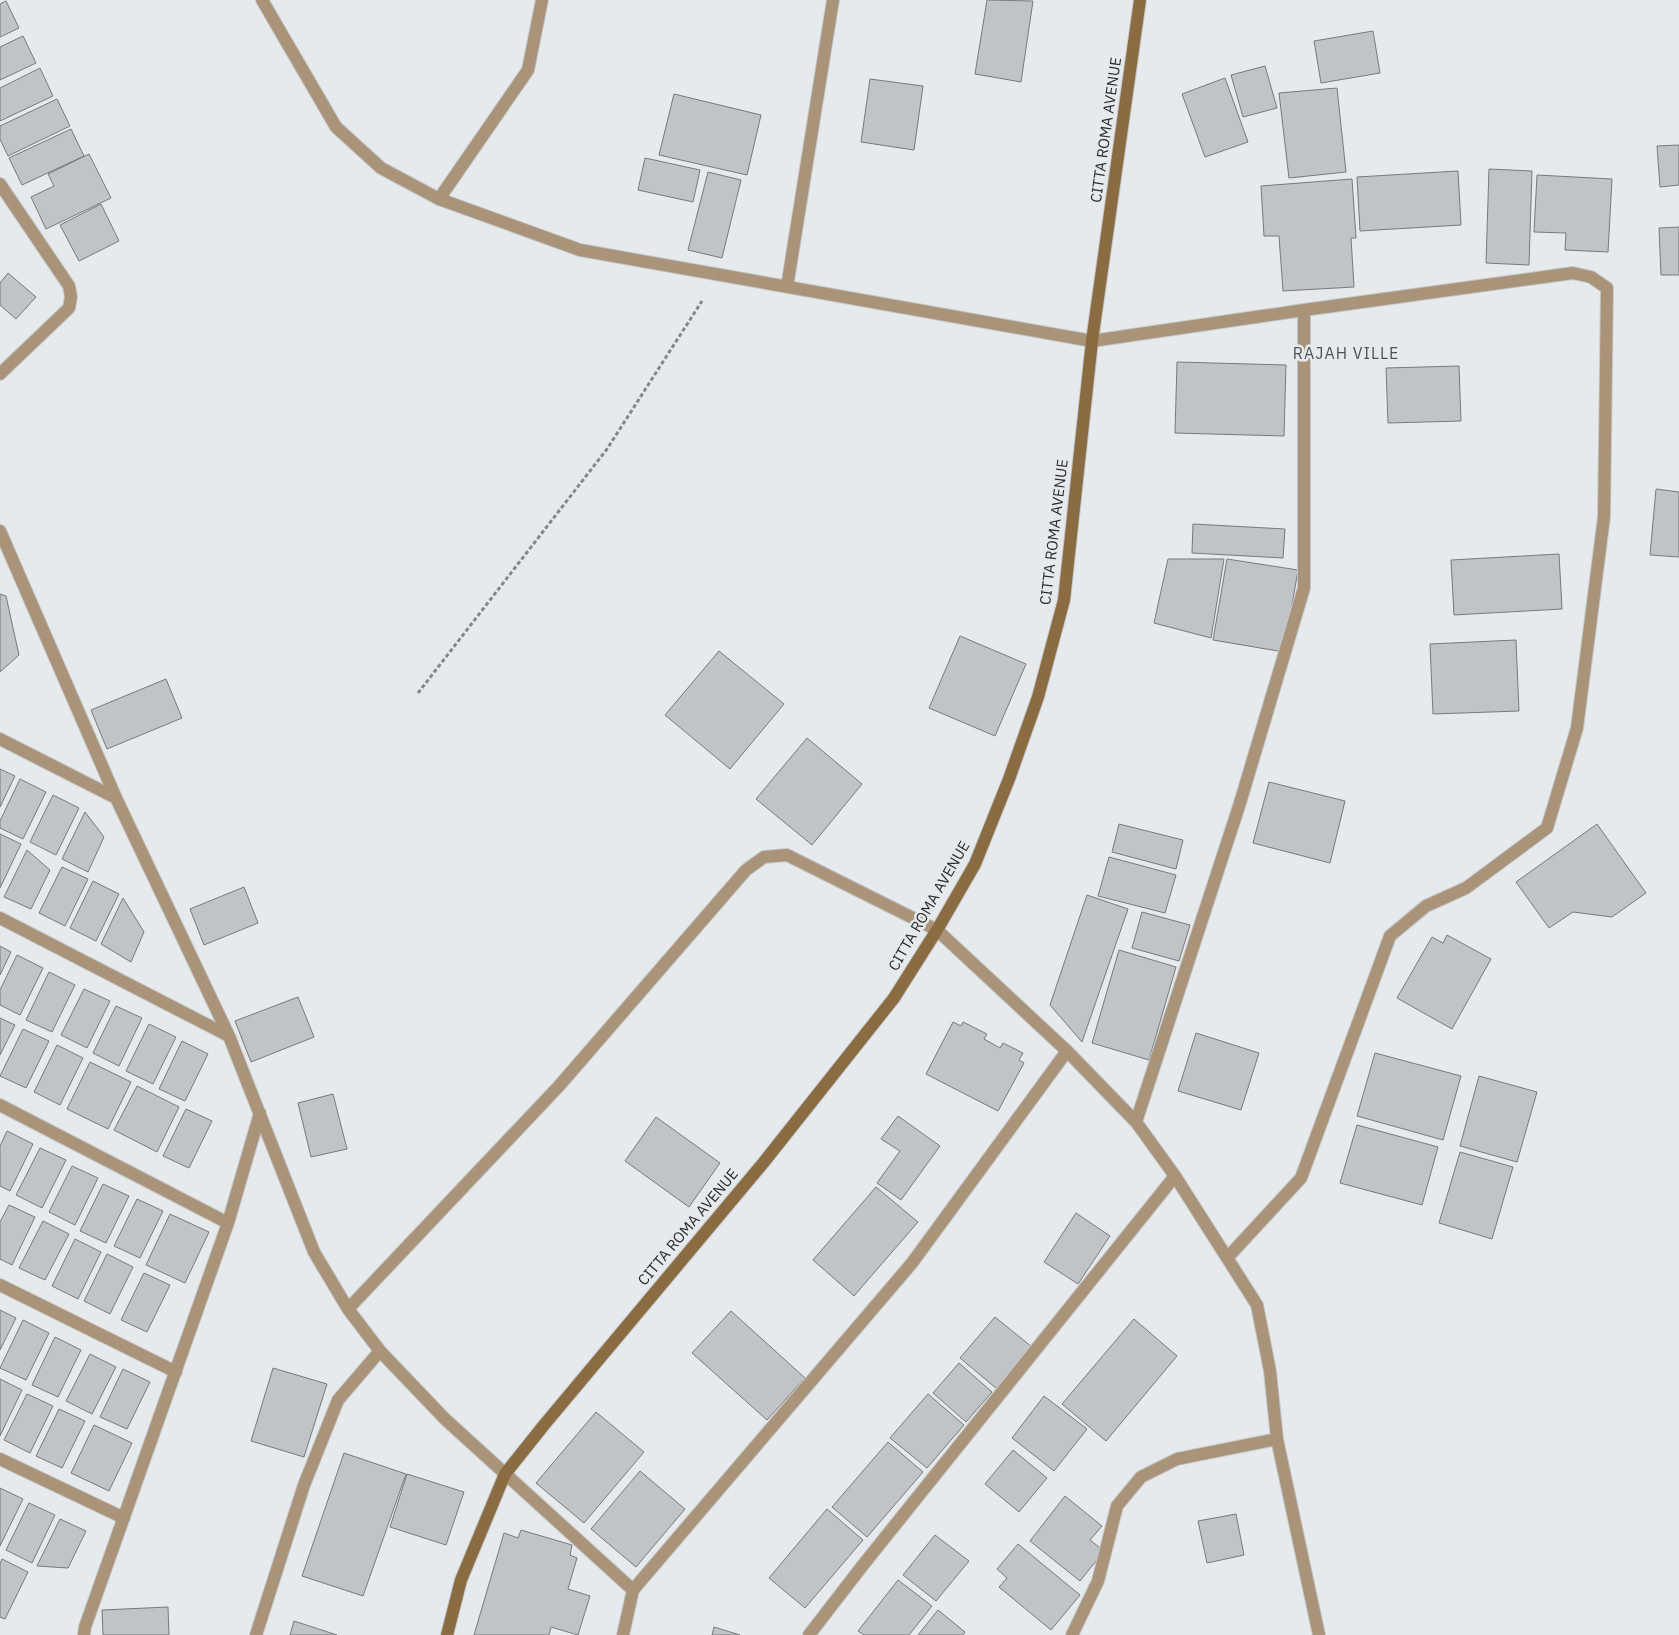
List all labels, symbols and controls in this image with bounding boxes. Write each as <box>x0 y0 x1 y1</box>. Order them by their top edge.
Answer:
street label: CITTA ROMA AVENUE <box>1086 56 1125 204</box>
district label: RAJAH VILLE <box>1293 343 1399 363</box>
street label: CITTA ROMA AVENUE <box>1035 458 1072 606</box>
street label: CITTA ROMA AVENUE <box>884 837 973 974</box>
street label: CITTA ROMA AVENUE <box>633 1164 742 1289</box>

